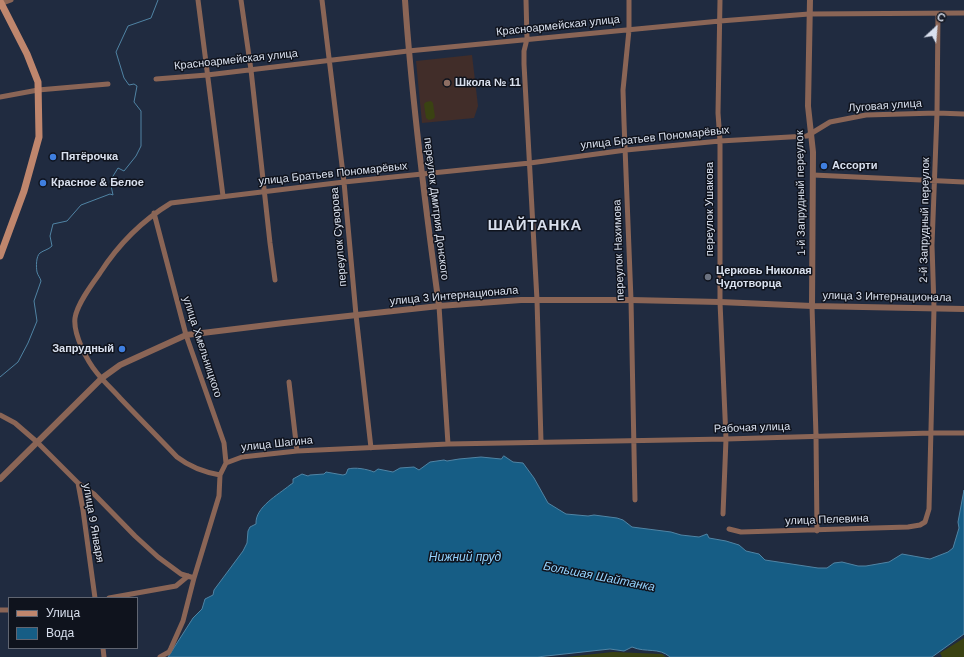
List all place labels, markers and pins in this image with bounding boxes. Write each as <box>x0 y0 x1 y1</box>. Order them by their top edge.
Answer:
place label: Школа № 11 <box>455 76 521 90</box>
marker: Школа № 11 <box>442 78 452 88</box>
place label: Пятёрочка <box>61 150 118 164</box>
marker: Пятёрочка <box>48 152 58 162</box>
place label: Ассорти <box>832 159 877 173</box>
marker: Ассорти <box>819 161 829 171</box>
place label: Красное & Белое <box>51 176 144 190</box>
marker: Красное & Белое <box>38 178 48 188</box>
place label: Церковь Николая Чудотворца <box>716 264 812 290</box>
marker: Церковь Николая Чудотворца <box>703 272 713 282</box>
place label: Запрудный <box>52 342 114 356</box>
marker: Запрудный <box>117 344 127 354</box>

